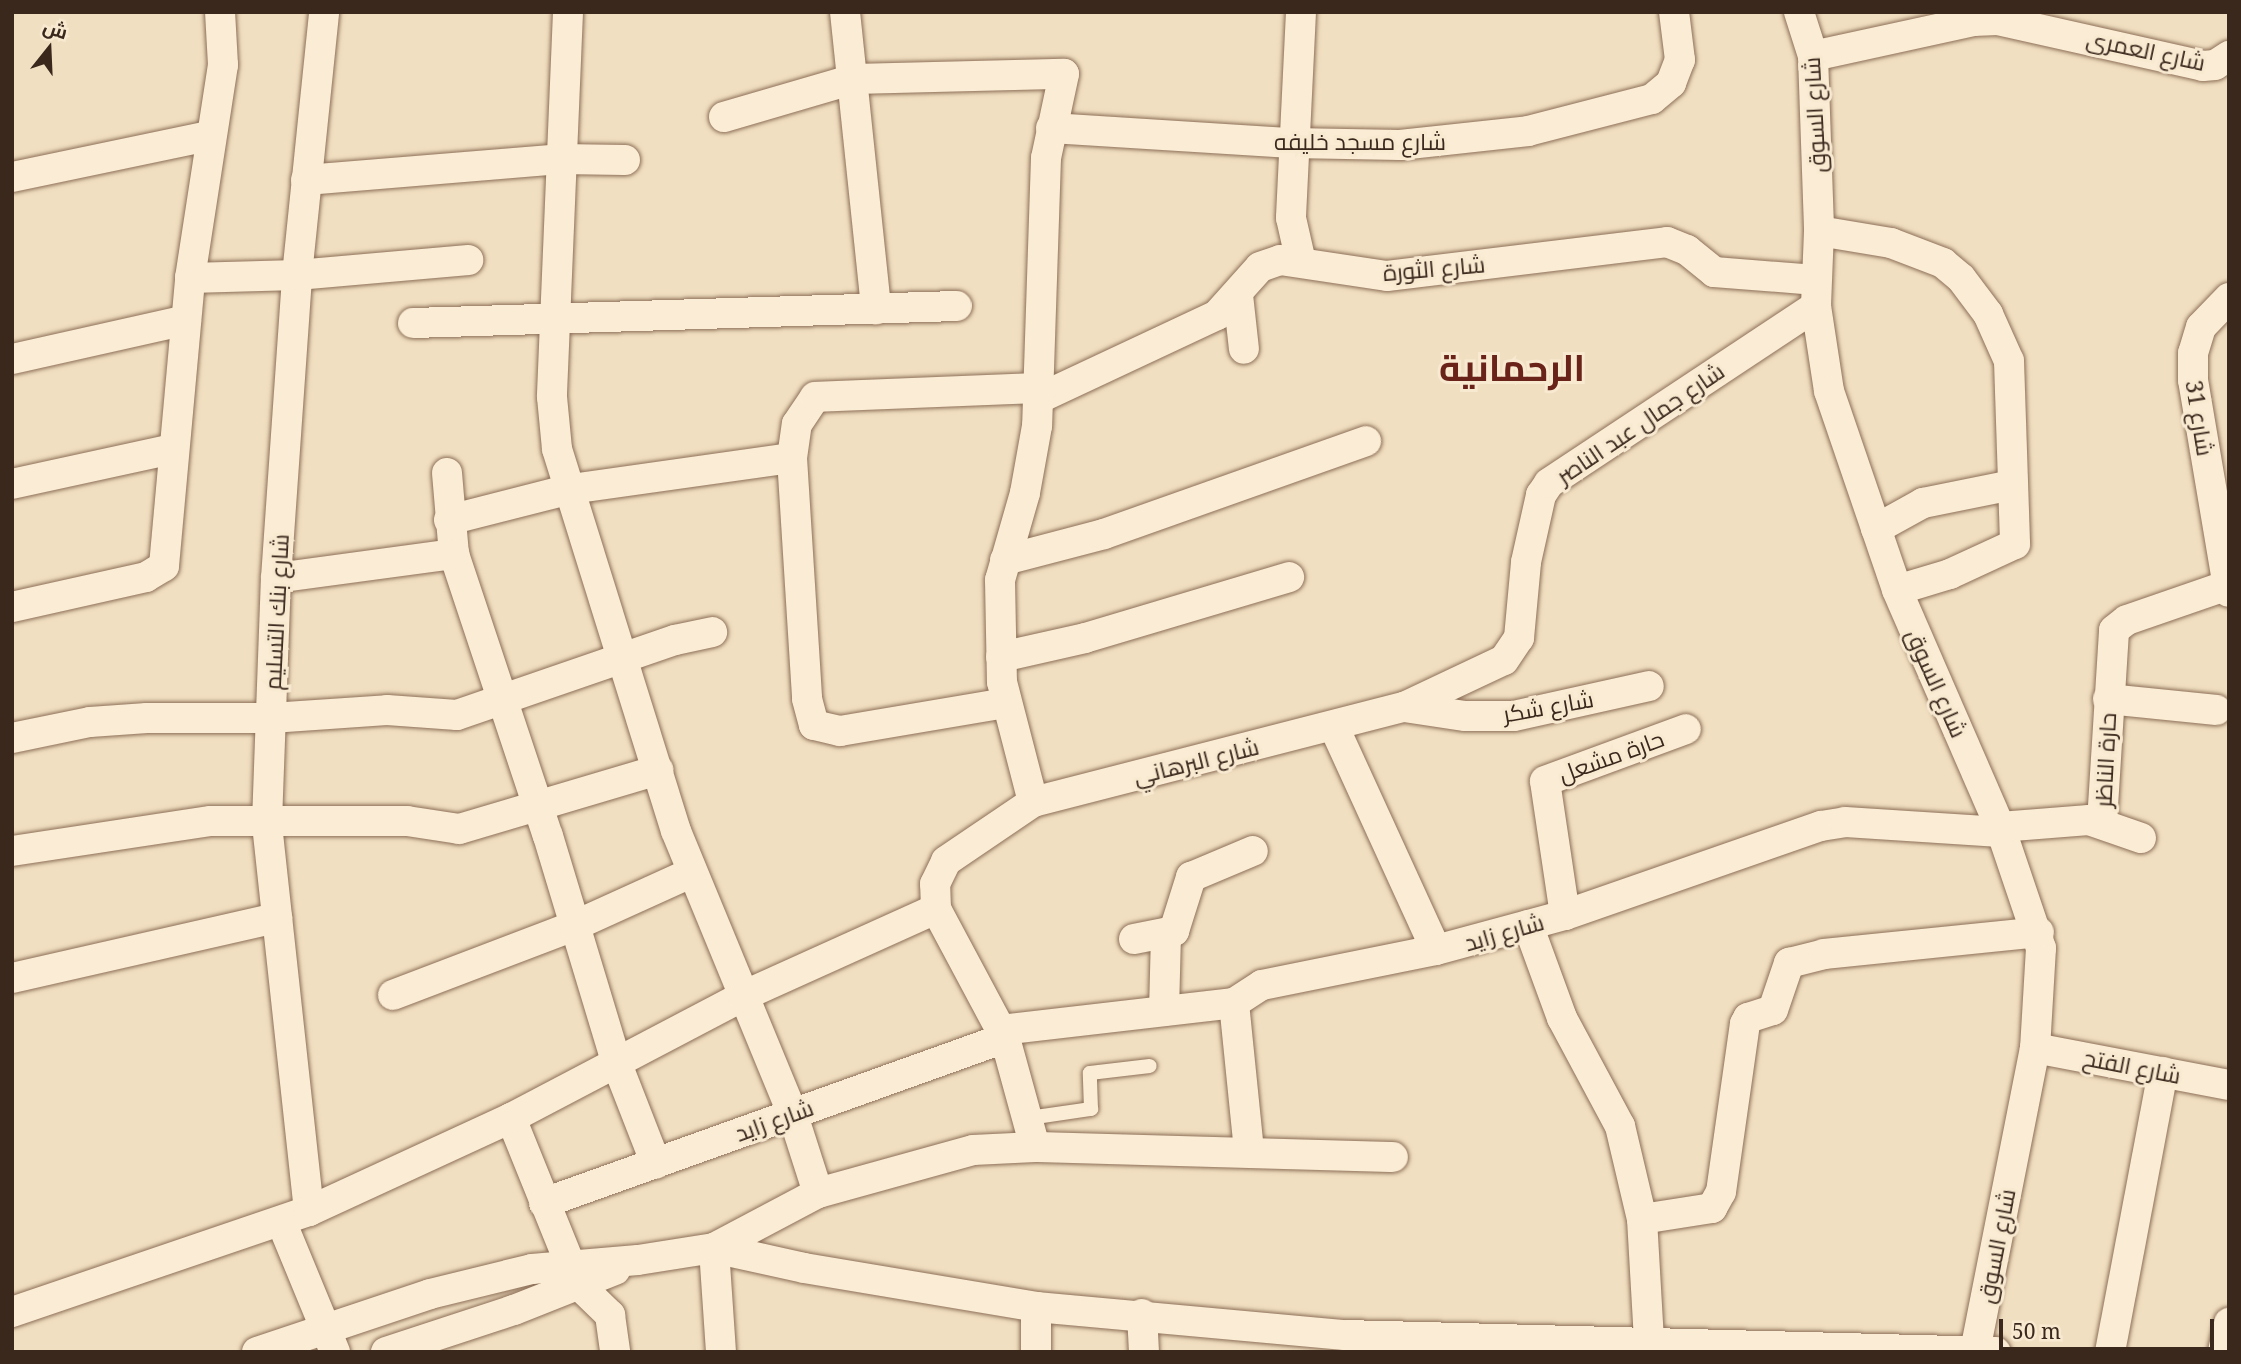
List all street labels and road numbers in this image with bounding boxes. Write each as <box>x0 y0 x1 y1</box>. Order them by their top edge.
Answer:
street label: شارع العمرى <box>2084 24 2208 76</box>
street label: شارع السوق <box>1797 56 1831 174</box>
street label: شارع مسجد خليفه <box>1274 127 1446 155</box>
street label: شارع الثورة <box>1382 250 1486 286</box>
street label: شارع جمال عبد الناصر <box>1551 357 1729 489</box>
street label: شارع 31 <box>2180 378 2220 458</box>
street label: شارع بنك التسليم <box>258 533 294 691</box>
street label: شارع السوق <box>1901 624 1973 742</box>
street label: شارع شكر <box>1501 684 1595 728</box>
street label: حارة الناظر <box>2089 712 2121 808</box>
street label: حارة مشعل <box>1554 724 1668 788</box>
street label: شارع البرهاني <box>1130 732 1262 790</box>
street label: شارع زايد <box>1461 908 1547 956</box>
street label: شارع الفتح <box>2081 1043 2183 1089</box>
street label: شارع زايد <box>731 1093 817 1147</box>
street label: شارع السوق <box>1971 1186 2021 1306</box>

